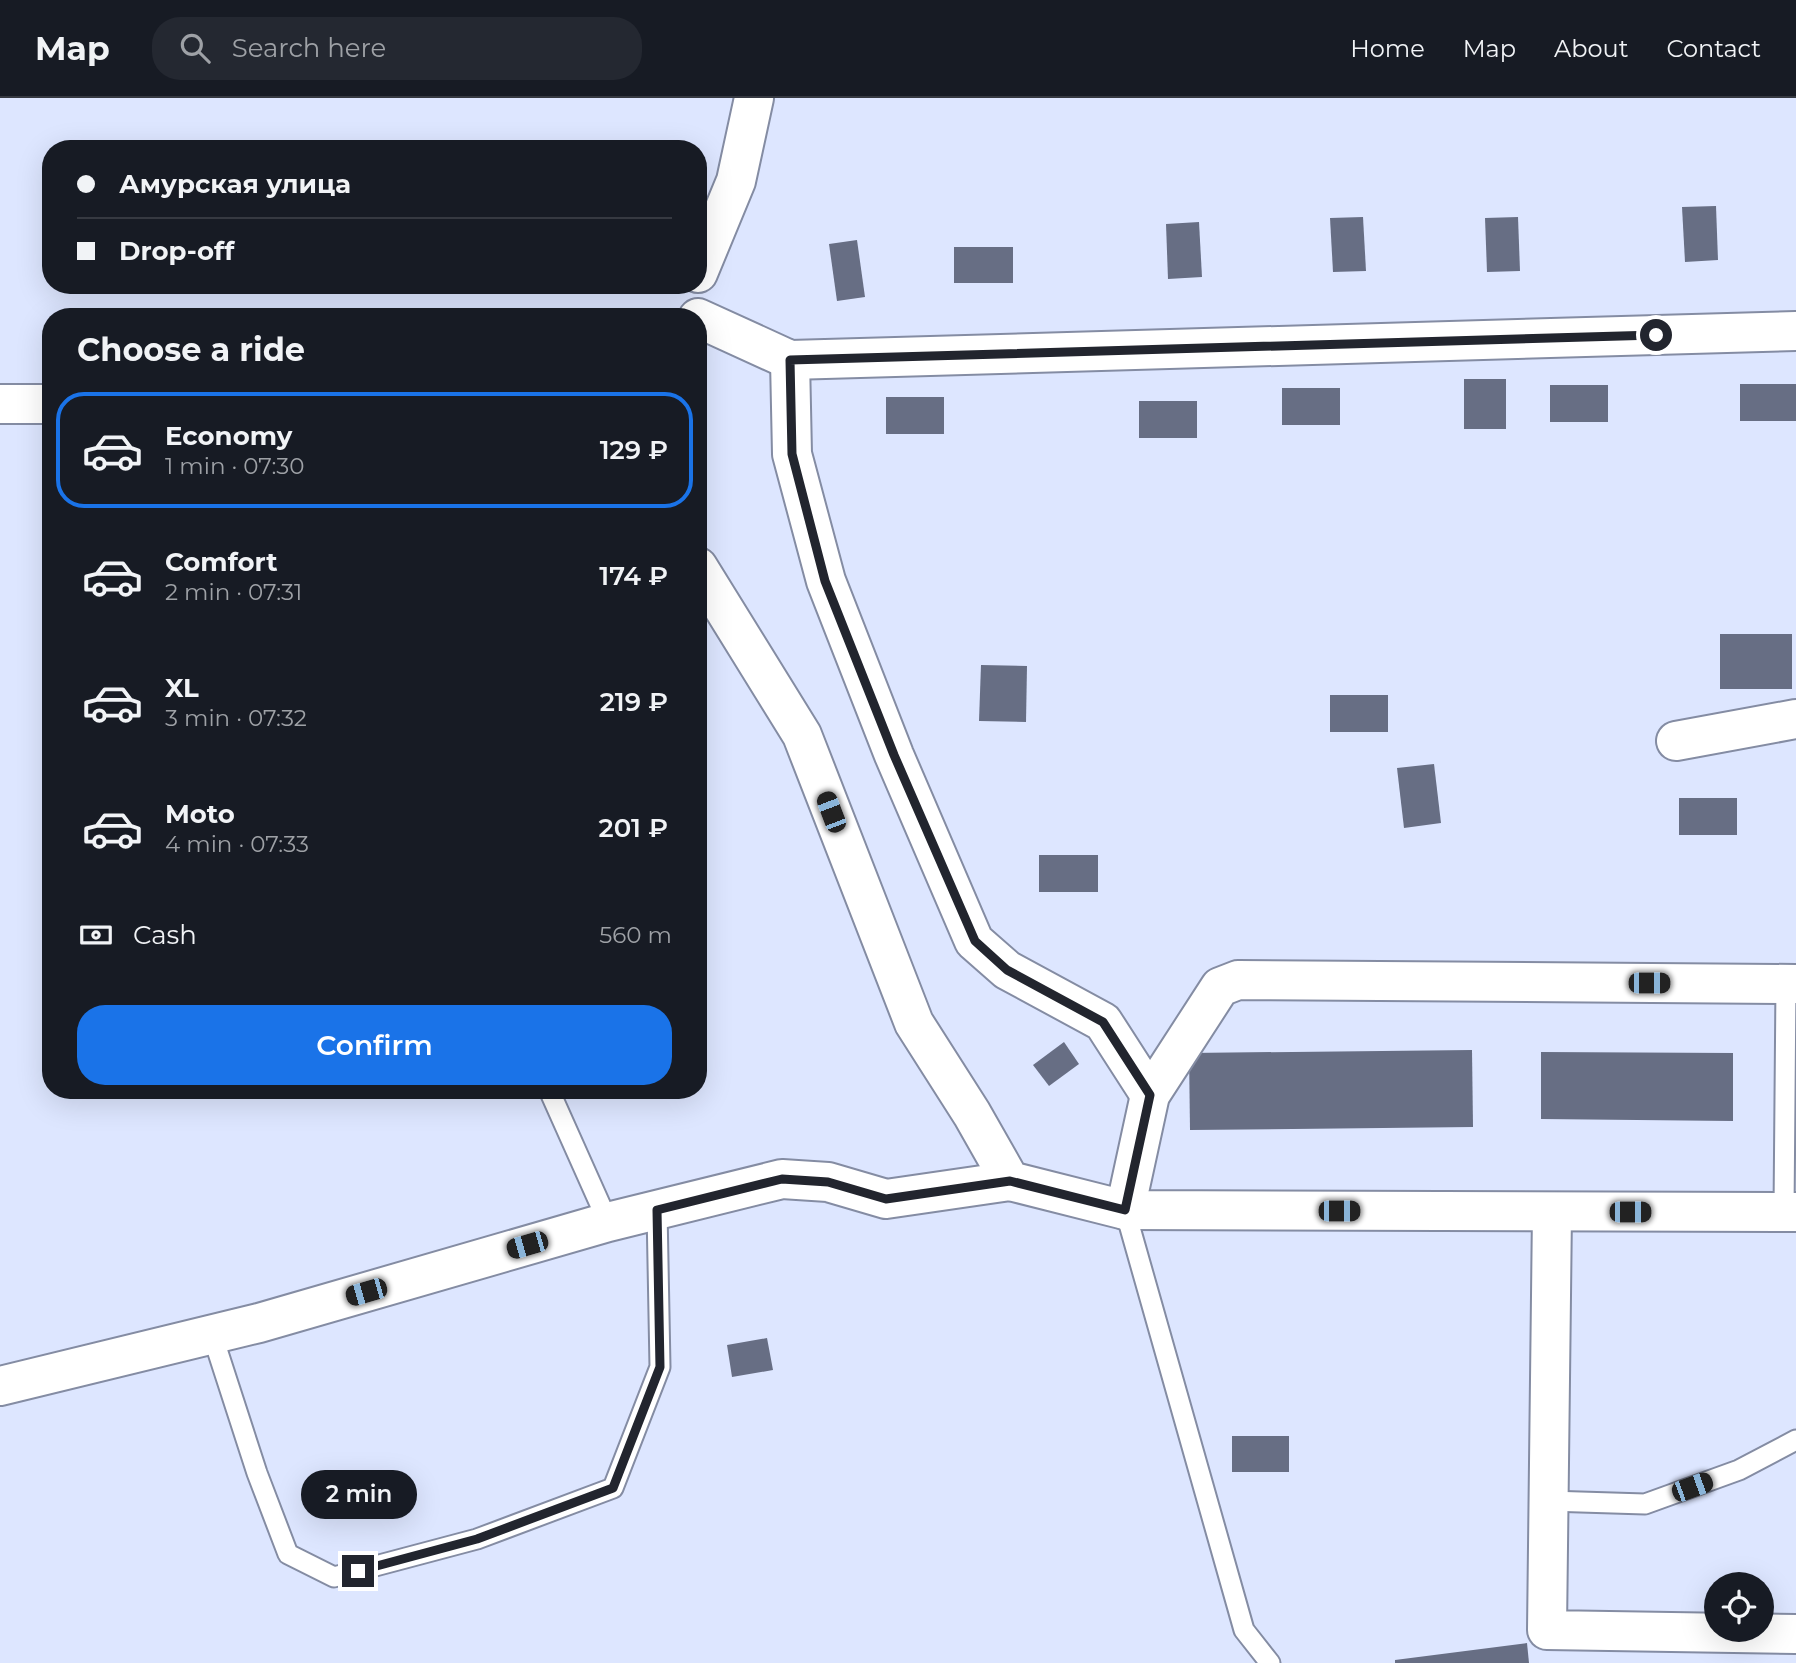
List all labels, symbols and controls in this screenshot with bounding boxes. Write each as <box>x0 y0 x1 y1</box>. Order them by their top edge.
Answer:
search box <box>152 17 642 80</box>
text: Map <box>35 28 110 68</box>
icon: search <box>176 29 214 67</box>
text: Search here <box>232 32 386 64</box>
text: Home <box>1350 34 1425 63</box>
text: Map <box>1463 34 1516 63</box>
text: About <box>1554 34 1628 63</box>
text: Contact <box>1666 34 1761 63</box>
text: Амурская улица <box>119 168 351 200</box>
text: Drop-off <box>119 235 234 267</box>
route start <box>1640 319 1672 351</box>
text: Choose a ride <box>77 330 305 369</box>
icon: car <box>81 419 144 482</box>
text: Economy <box>165 420 292 452</box>
text: 129 ₽ <box>600 434 668 466</box>
text: 1 min · 07:30 <box>165 452 305 480</box>
icon: car <box>81 545 144 608</box>
text: Comfort <box>165 546 277 578</box>
text: 174 ₽ <box>599 560 668 592</box>
text: 2 min · 07:31 <box>165 578 302 606</box>
icon: car <box>81 671 144 734</box>
text: XL <box>165 672 199 704</box>
text: 219 ₽ <box>600 686 668 718</box>
text: 3 min · 07:32 <box>165 704 307 732</box>
car <box>814 789 849 835</box>
icon: car <box>81 797 144 860</box>
text: Moto <box>165 798 235 830</box>
text: 201 ₽ <box>599 812 668 844</box>
text: 4 min · 07:33 <box>165 830 309 858</box>
icon: cash <box>77 916 115 954</box>
text: Cash <box>133 919 197 951</box>
text: 560 m <box>599 921 672 949</box>
car <box>1629 973 1671 994</box>
button: Confirm <box>77 1005 672 1085</box>
car <box>1319 1201 1361 1222</box>
car <box>1610 1202 1652 1223</box>
car <box>504 1229 551 1261</box>
car <box>343 1276 390 1308</box>
callout: 2 min <box>300 1470 416 1518</box>
car <box>1669 1470 1716 1504</box>
text: 2 min <box>326 1480 392 1508</box>
route end <box>342 1555 374 1587</box>
map controls <box>1704 1572 1774 1642</box>
button: locate <box>1704 1572 1774 1642</box>

